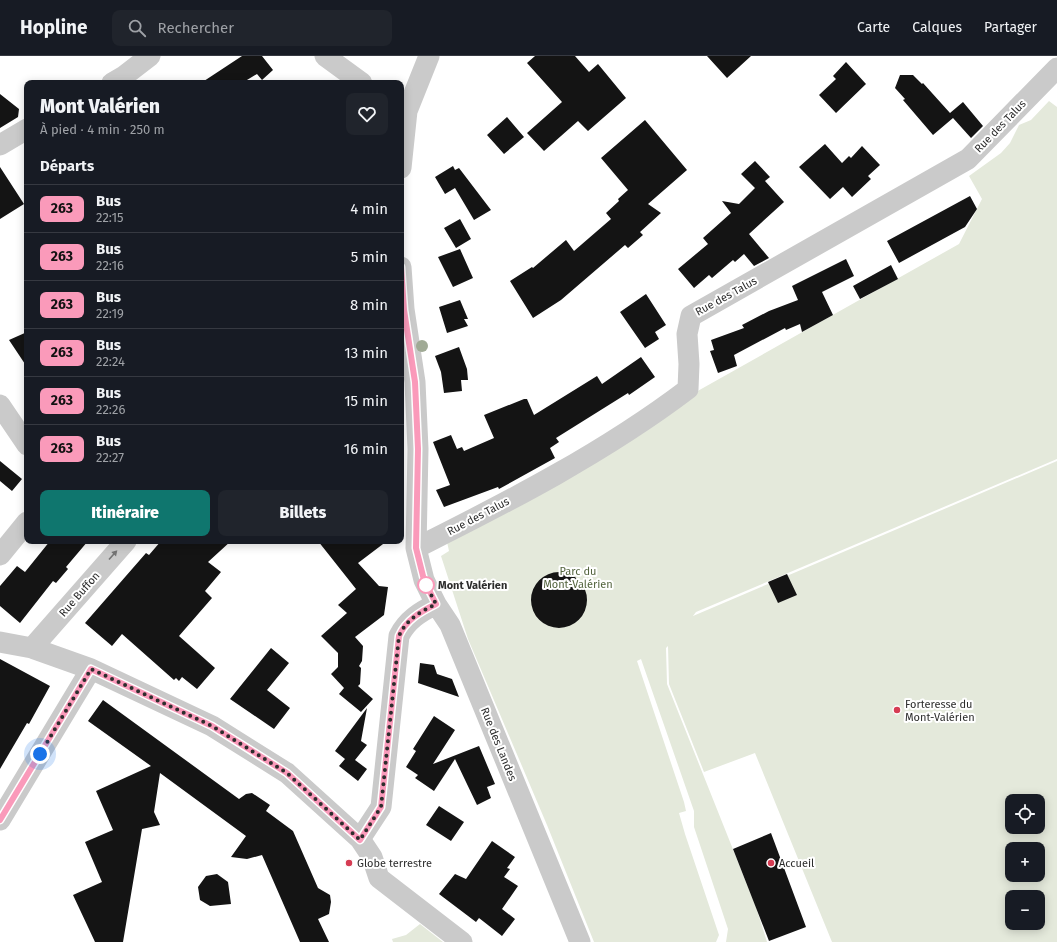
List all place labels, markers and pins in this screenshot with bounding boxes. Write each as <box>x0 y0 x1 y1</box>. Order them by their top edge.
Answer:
marker: Mont Valérien <box>417 576 435 594</box>
place label: Mont Valérien <box>438 579 507 592</box>
place label: Forteresse du Mont-Valérien <box>905 698 975 724</box>
marker: Forteresse du Mont-Valérien <box>892 705 902 715</box>
place label: Globe terrestre <box>357 857 432 870</box>
place label: Accueil <box>779 857 814 870</box>
marker: Globe terrestre <box>344 858 354 868</box>
marker: Accueil <box>766 858 776 868</box>

